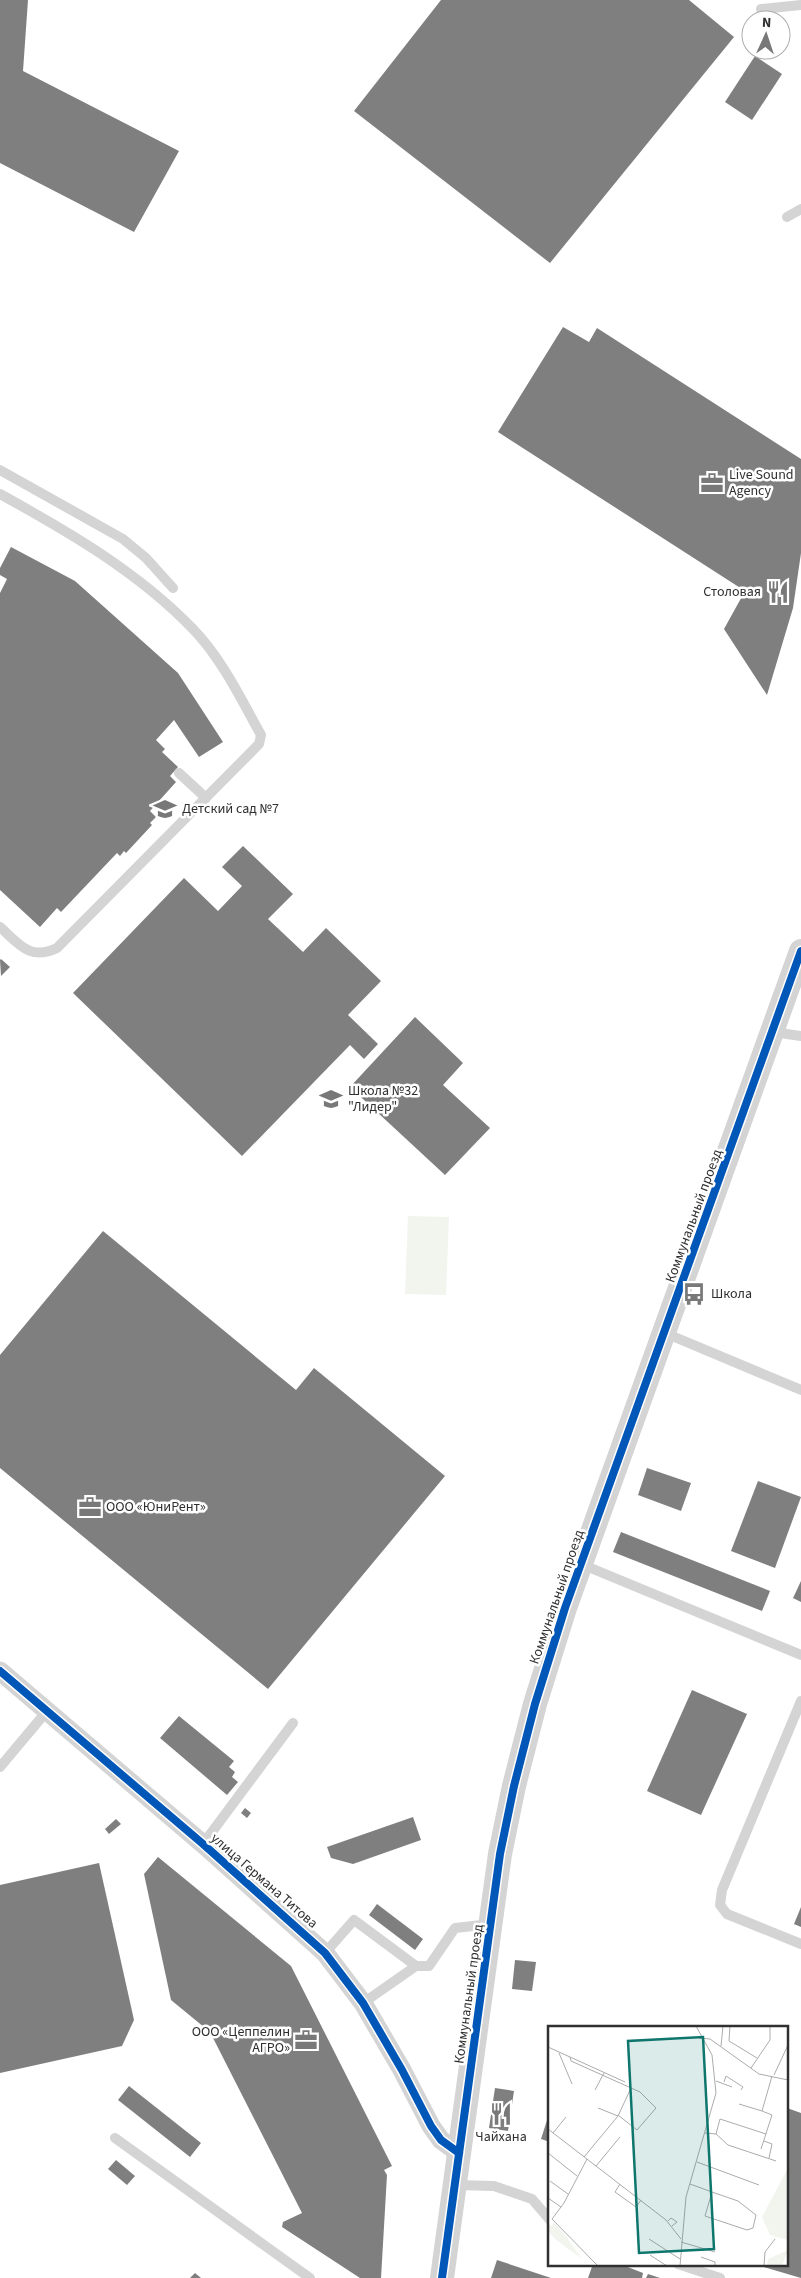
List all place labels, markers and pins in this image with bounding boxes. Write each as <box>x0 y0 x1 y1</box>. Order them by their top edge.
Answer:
place label: Live Sound Agency <box>729 465 794 501</box>
office icon: Live Sound Agency <box>699 470 725 496</box>
restaurant icon: Столовая <box>765 579 791 605</box>
place label: Столовая <box>703 582 761 602</box>
school or university icon: Детский сад №7 <box>152 796 178 822</box>
place label: Детский сад №7 <box>182 799 279 819</box>
place label: Школа №32 "Лидер" <box>348 1081 418 1117</box>
school or university icon: Школа №32 "Лидер" <box>318 1086 344 1112</box>
bus stop icon: Школа <box>681 1281 707 1307</box>
place label: Школа <box>711 1284 752 1304</box>
office icon: ООО «ЮниРент» <box>77 1494 103 1520</box>
place label: ООО «ЮниРент» <box>106 1497 206 1517</box>
place label: ООО «Цеппелин АГРО» <box>192 2022 290 2058</box>
office icon: ООО «Цеппелин АГРО» <box>293 2027 319 2053</box>
restaurant icon: Чайхана <box>488 2101 514 2127</box>
place label: Чайхана <box>475 2127 527 2147</box>

